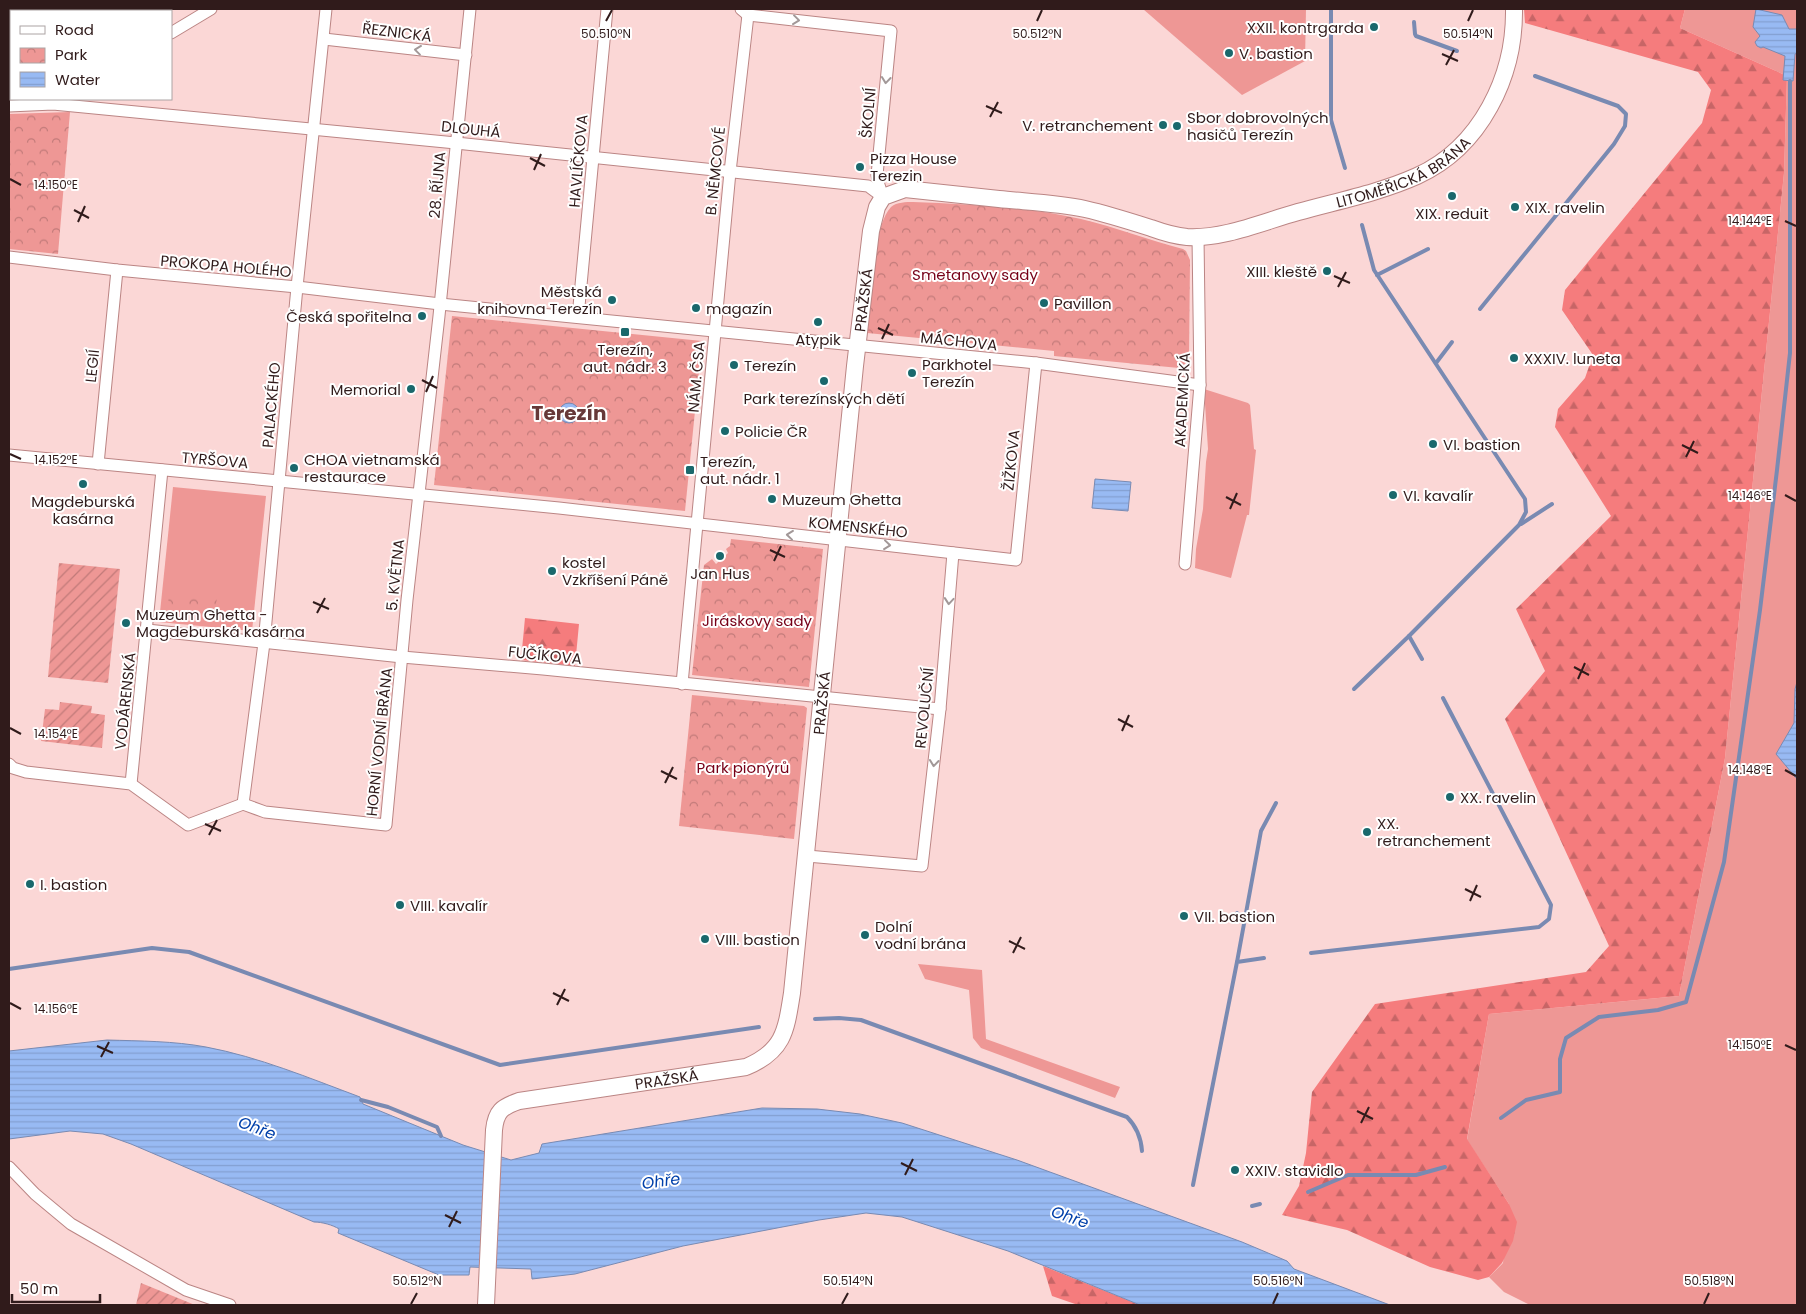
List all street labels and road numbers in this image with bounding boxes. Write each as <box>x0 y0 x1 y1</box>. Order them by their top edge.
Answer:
street label: ŘEZNICKÁ <box>361 17 433 47</box>
street label: ŠKOLNÍ <box>855 87 881 139</box>
street label: HAVLÍČKOVA <box>563 114 593 208</box>
street label: DLOUHÁ <box>440 115 502 143</box>
street label: B. NĚMCOVÉ <box>700 126 730 216</box>
street label: LITOMĚŘICKÁ BRÁNA <box>1334 132 1475 212</box>
street label: 28. ŘÍJNA <box>424 151 450 219</box>
street label: PROKOPA HOLÉHO <box>159 250 293 282</box>
street label: PRAŽSKÁ <box>849 267 877 333</box>
street label: MÁCHOVA <box>920 327 998 355</box>
street label: NÁM. ČSA <box>682 341 710 413</box>
street label: LEGIÍ <box>80 348 104 384</box>
street label: AKADEMICKÁ <box>1169 352 1195 448</box>
street label: PALACKÉHO <box>257 361 285 449</box>
street label: ŽIŽKOVA <box>997 429 1025 491</box>
street label: TYRŠOVA <box>181 447 249 473</box>
street label: KOMENSKÉHO <box>807 511 909 543</box>
street label: 5. KVĚTNA <box>381 538 409 612</box>
street label: FUČÍKOVA <box>507 641 583 669</box>
street label: VODÁRENSKÁ <box>109 651 141 751</box>
street label: REVOLUČNÍ <box>909 666 939 749</box>
street label: HORNÍ VODNÍ BRÁNA <box>361 667 397 817</box>
street label: PRAŽSKÁ <box>808 670 835 736</box>
street label: PRAŽSKÁ <box>633 1064 700 1094</box>

